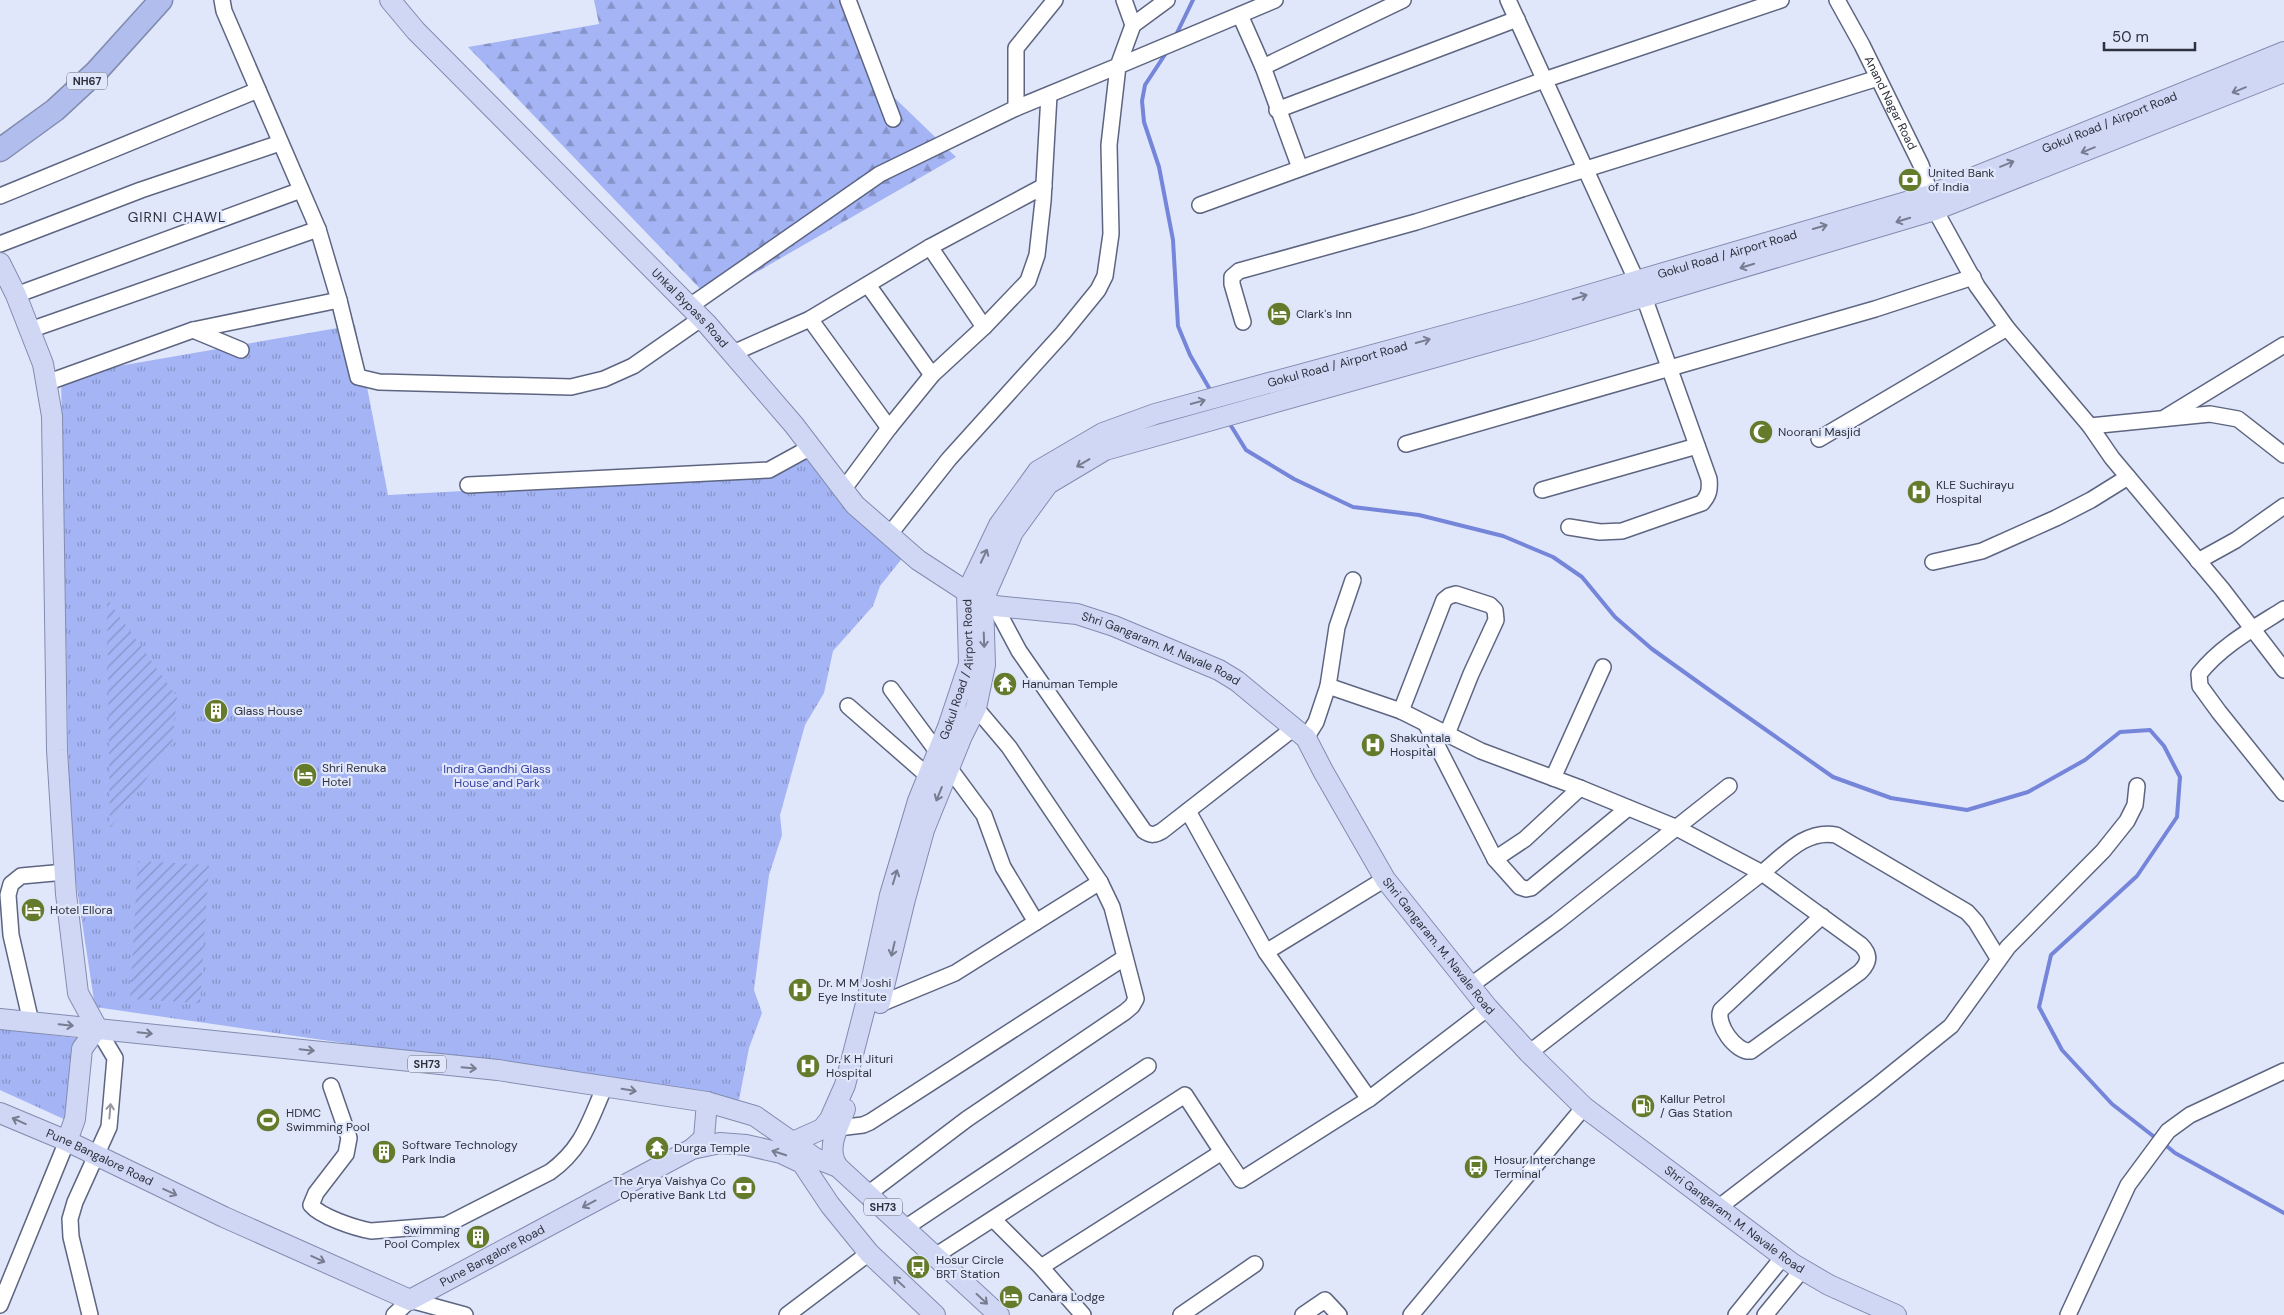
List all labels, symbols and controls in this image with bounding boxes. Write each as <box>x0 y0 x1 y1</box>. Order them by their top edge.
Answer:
scale bar <box>2104 20 2195 52</box>
text: 50 m <box>2112 27 2149 47</box>
street label: Anand Nagar Road <box>1861 53 1920 153</box>
road number: NH67 <box>67 72 107 90</box>
one-way arrow <box>2232 85 2247 95</box>
street label: Gokul Road / Airport Road <box>2040 88 2180 157</box>
one-way arrow <box>2081 146 2096 156</box>
one-way arrow <box>1999 158 2014 167</box>
place label: United Bank of India <box>1928 165 1994 195</box>
bank icon: United Bank of India <box>1897 167 1923 193</box>
district label: GIRNI CHAWL <box>128 208 226 226</box>
one-way arrow <box>1896 215 1912 225</box>
one-way arrow <box>1811 222 1827 232</box>
street label: Gokul Road / Airport Road <box>1656 226 1799 282</box>
one-way arrow <box>1740 262 1756 272</box>
street label: Unkal Bypass Road <box>648 265 732 351</box>
one-way arrow <box>1571 292 1587 302</box>
hotel icon: Clark's Inn <box>1266 301 1292 327</box>
place label: Clark's Inn <box>1296 306 1352 322</box>
one-way arrow <box>1415 336 1431 345</box>
street label: Gokul Road / Airport Road <box>1266 338 1409 391</box>
one-way arrow <box>1190 397 1206 407</box>
mosque icon: Noorani Masjid <box>1748 419 1774 445</box>
place label: Noorani Masjid <box>1778 424 1860 440</box>
one-way arrow <box>1077 458 1091 468</box>
place label: KLE Suchirayu Hospital <box>1936 477 2014 507</box>
hospital icon: KLE Suchirayu Hospital <box>1906 479 1932 505</box>
one-way arrow <box>980 549 989 564</box>
street label: Gokul Road / Airport Road <box>936 599 977 742</box>
street label: Shri Gangaram. M. Navale Road <box>1080 608 1243 689</box>
one-way arrow <box>980 632 989 648</box>
temple icon: Hanuman Temple <box>992 671 1018 697</box>
place label: Hanuman Temple <box>1022 676 1118 692</box>
building icon: Glass House <box>203 698 229 724</box>
place label: Glass House <box>234 703 303 719</box>
place label: Shakuntala Hospital <box>1390 730 1451 760</box>
hospital icon: Shakuntala Hospital <box>1360 732 1386 758</box>
place label: Shri Renuka Hotel <box>322 760 386 790</box>
park label: Indira Gandhi Glass House and Park <box>443 761 551 791</box>
hotel icon: Shri Renuka Hotel <box>292 762 318 788</box>
one-way arrow <box>933 786 942 801</box>
one-way arrow <box>891 869 901 885</box>
street label: Shri Gangaram. M. Navale Road <box>1379 874 1498 1018</box>
hotel icon: Hotel Ellora <box>20 897 46 923</box>
place label: Hotel Ellora <box>50 902 113 918</box>
one-way arrow <box>888 941 897 957</box>
place label: Dr. M M Joshi Eye Institute <box>818 975 891 1005</box>
hospital icon: Dr. M M Joshi Eye Institute <box>787 977 813 1003</box>
one-way arrow <box>58 1020 74 1030</box>
one-way arrow <box>137 1028 153 1038</box>
one-way arrow <box>299 1045 315 1055</box>
place label: Dr. K H Jituri Hospital <box>826 1051 893 1081</box>
hospital icon: Dr. K H Jituri Hospital <box>795 1053 821 1079</box>
road number: SH73 <box>408 1056 446 1072</box>
one-way arrow <box>460 1063 476 1072</box>
one-way arrow <box>621 1085 637 1095</box>
place label: Kallur Petrol / Gas Station <box>1660 1091 1732 1121</box>
fuel station icon: Kallur Petrol / Gas Station <box>1630 1093 1656 1119</box>
one-way arrow <box>105 1103 115 1119</box>
place label: HDMC Swimming Pool <box>286 1105 370 1135</box>
sports icon: HDMC Swimming Pool <box>255 1107 281 1133</box>
one-way arrow <box>12 1115 27 1125</box>
street label: Pune Bangalore Road <box>44 1125 156 1189</box>
temple icon: Durga Temple <box>644 1135 670 1161</box>
place label: Software Technology Park India <box>402 1137 518 1167</box>
building icon: Software Technology Park India <box>371 1139 397 1165</box>
place label: Durga Temple <box>674 1140 750 1156</box>
one-way arrow <box>771 1148 787 1157</box>
place label: Hosur Interchange Terminal <box>1494 1152 1596 1182</box>
bus stop icon: Hosur Interchange Terminal <box>1463 1154 1489 1180</box>
street label: Shri Gangaram. M. Navale Road <box>1661 1162 1807 1277</box>
place label: The Arya Vaishya Co Operative Bank Ltd <box>613 1173 726 1203</box>
bank icon: The Arya Vaishya Co Operative Bank Ltd <box>731 1175 757 1201</box>
one-way arrow <box>162 1187 177 1197</box>
road number: SH73 <box>864 1198 902 1216</box>
one-way arrow <box>581 1199 596 1209</box>
street label: Pune Bangalore Road <box>437 1221 547 1291</box>
place label: Swimming Pool Complex <box>384 1222 460 1252</box>
building icon: Swimming Pool Complex <box>465 1224 491 1250</box>
place label: Hosur Circle BRT Station <box>936 1252 1004 1282</box>
one-way arrow <box>310 1254 325 1264</box>
bus stop icon: Hosur Circle BRT Station <box>905 1254 931 1280</box>
one-way arrow <box>893 1276 906 1288</box>
hotel icon: Canara Lodge <box>998 1284 1024 1310</box>
place label: Canara Lodge <box>1028 1289 1105 1305</box>
one-way arrow <box>976 1293 989 1305</box>

